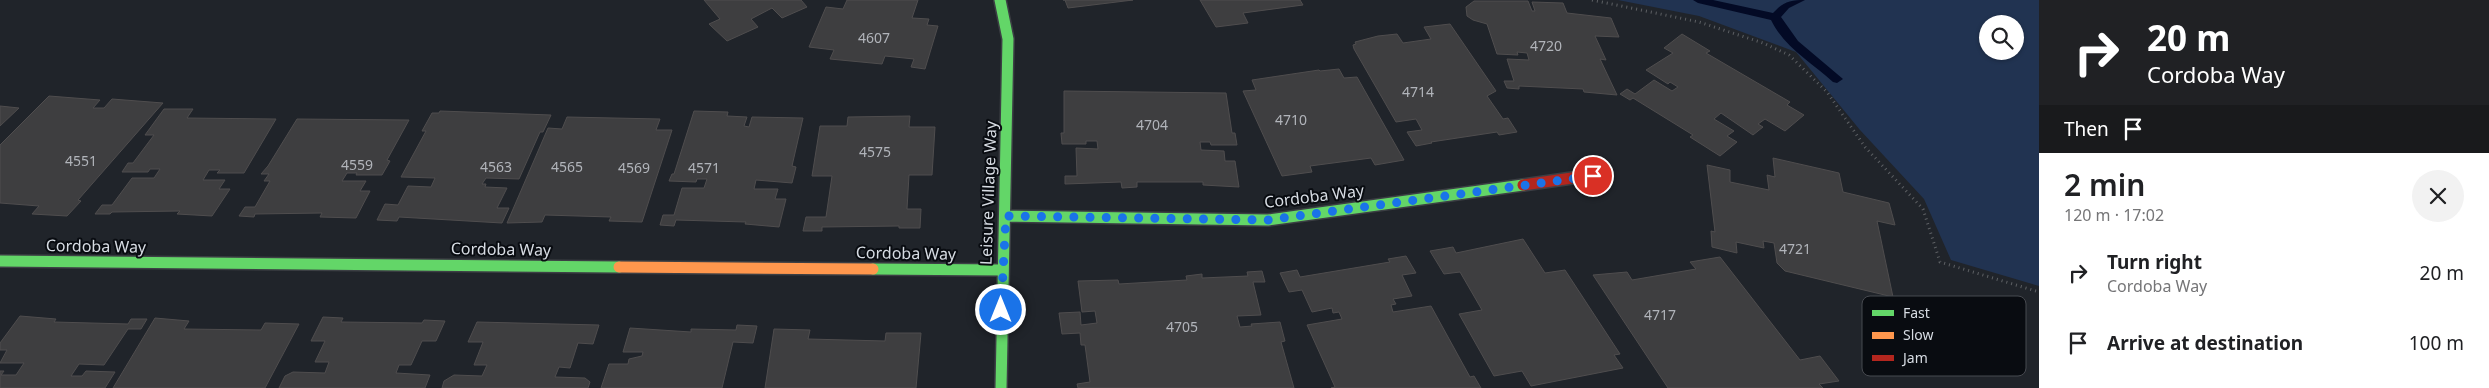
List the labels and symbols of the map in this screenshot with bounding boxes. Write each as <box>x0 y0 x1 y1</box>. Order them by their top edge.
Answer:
house number: 4607 <box>858 28 890 47</box>
house number: 4720 <box>1530 36 1562 55</box>
house number: 4714 <box>1402 82 1434 101</box>
house number: 4710 <box>1275 110 1307 129</box>
house number: 4704 <box>1136 115 1168 134</box>
street label: Leisure Village Way <box>974 120 1002 265</box>
house number: 4575 <box>859 142 891 161</box>
house number: 4551 <box>65 151 97 170</box>
house number: 4559 <box>341 155 373 174</box>
pin <box>1572 155 1614 197</box>
house number: 4563 <box>480 157 512 176</box>
house number: 4565 <box>551 157 583 176</box>
house number: 4569 <box>618 158 650 177</box>
house number: 4571 <box>688 158 720 177</box>
street label: Cordoba Way <box>1263 179 1366 213</box>
street label: Cordoba Way <box>46 234 147 258</box>
street label: Cordoba Way <box>451 237 552 261</box>
house number: 4721 <box>1779 239 1811 258</box>
street label: Cordoba Way <box>856 241 957 265</box>
position arrow <box>974 283 1026 335</box>
legend <box>1862 296 2026 376</box>
text: Fast <box>1903 303 1930 322</box>
house number: 4717 <box>1644 305 1676 324</box>
house number: 4705 <box>1166 317 1198 336</box>
text: Slow <box>1903 325 1934 344</box>
text: Jam <box>1901 348 1928 367</box>

